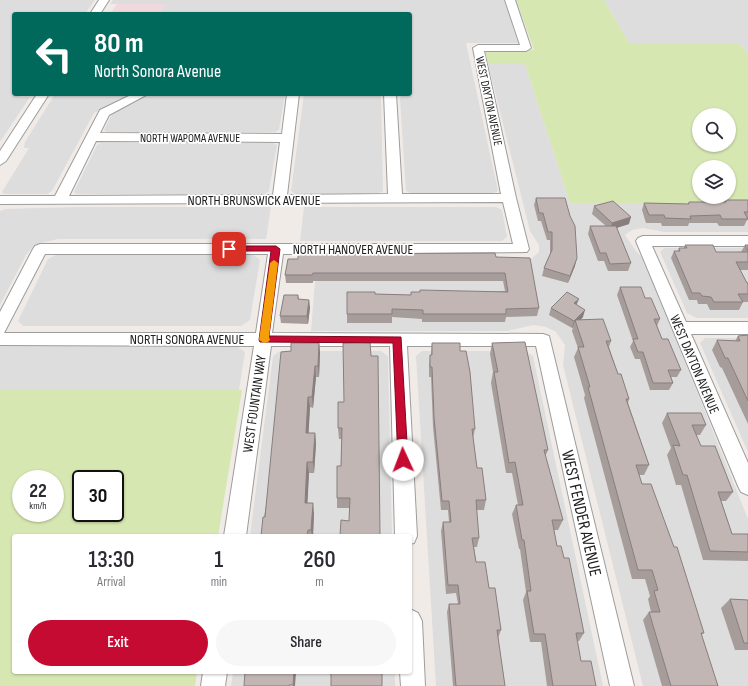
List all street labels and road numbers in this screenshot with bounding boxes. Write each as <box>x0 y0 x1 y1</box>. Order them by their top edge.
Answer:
street label: WEST DAYTON AVENUE <box>472 55 505 147</box>
street label: NORTH WAPOMA AVENUE <box>140 131 240 146</box>
street label: NORTH BRUNSWICK AVENUE <box>188 192 321 209</box>
street label: NORTH HANOVER AVENUE <box>293 241 414 258</box>
street label: WEST DAYTON AVENUE <box>666 312 723 416</box>
street label: NORTH SONORA AVENUE <box>130 331 244 348</box>
street label: WEST FOUNTAIN WAY <box>239 354 270 454</box>
street label: WEST FENDER AVENUE <box>557 448 605 578</box>

